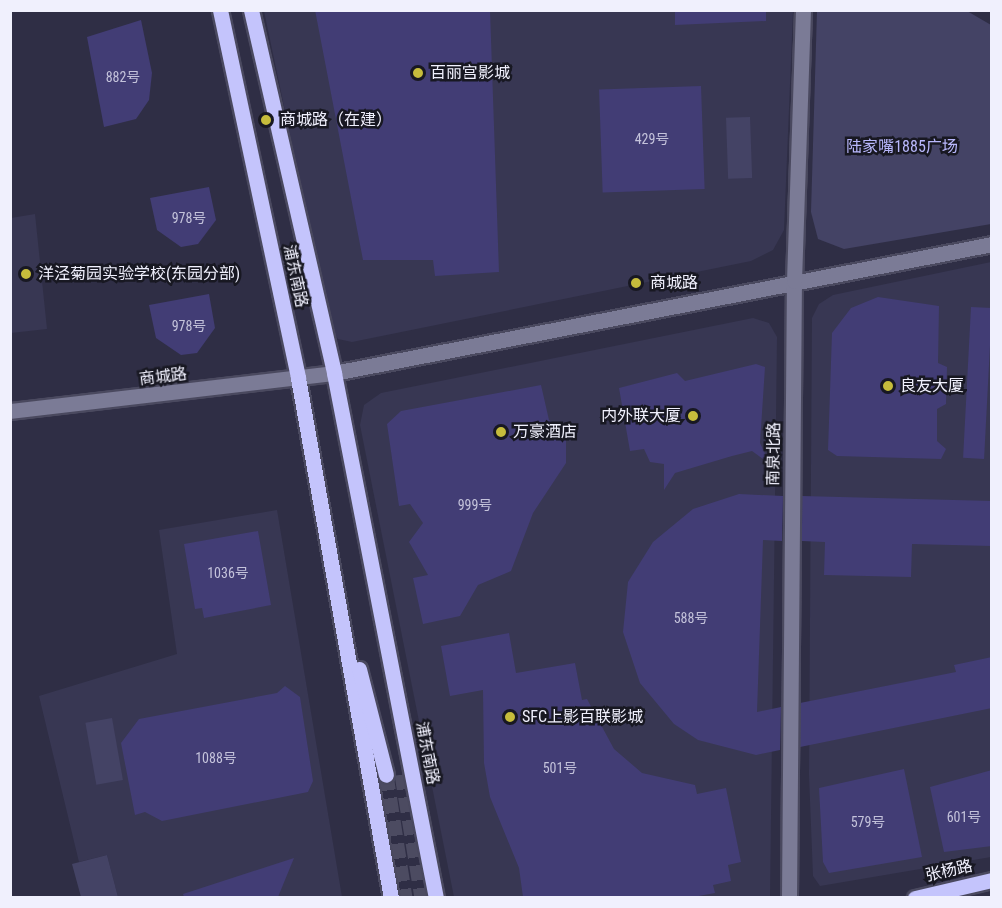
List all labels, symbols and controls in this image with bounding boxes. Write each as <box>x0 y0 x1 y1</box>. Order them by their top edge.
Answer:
place label: 百丽宫影城 <box>430 63 510 83</box>
marker: 百丽宫影城 <box>411 66 425 80</box>
house number: 882号 <box>106 69 140 85</box>
place label: 商城路（在建） <box>280 110 392 130</box>
marker: 商城路（在建） <box>257 111 275 129</box>
house number: 429号 <box>635 131 669 147</box>
park label: 陆家嘴1885广场 <box>846 137 958 157</box>
house number: 978号 <box>172 210 206 226</box>
street label: 浦东南路 <box>279 243 311 309</box>
place label: 洋泾菊园实验学校(东园分部) <box>38 264 240 284</box>
marker: 洋泾菊园实验学校(东园分部) <box>19 267 33 281</box>
place label: 商城路 <box>650 273 698 293</box>
marker: 商城路 <box>627 274 645 292</box>
house number: 978号 <box>172 318 206 334</box>
street label: 商城路 <box>138 365 188 389</box>
place label: 良友大厦 <box>900 376 964 396</box>
marker: 良友大厦 <box>881 379 895 393</box>
place label: 内外联大厦 <box>601 406 681 426</box>
marker: 内外联大厦 <box>686 409 700 423</box>
place label: 万豪酒店 <box>513 422 577 442</box>
street label: 南泉北路 <box>764 422 784 486</box>
marker: 万豪酒店 <box>494 425 508 439</box>
house number: 999号 <box>458 497 492 513</box>
house number: 1036号 <box>207 565 249 581</box>
house number: 588号 <box>674 610 708 626</box>
place label: SFC上影百联影城 <box>522 707 643 727</box>
marker: SFC上影百联影城 <box>503 710 517 724</box>
street label: 浦东南路 <box>411 720 443 786</box>
house number: 1088号 <box>195 750 237 766</box>
house number: 501号 <box>543 760 577 776</box>
house number: 601号 <box>947 809 981 825</box>
house number: 579号 <box>851 814 885 830</box>
street label: 张杨路 <box>923 856 975 886</box>

